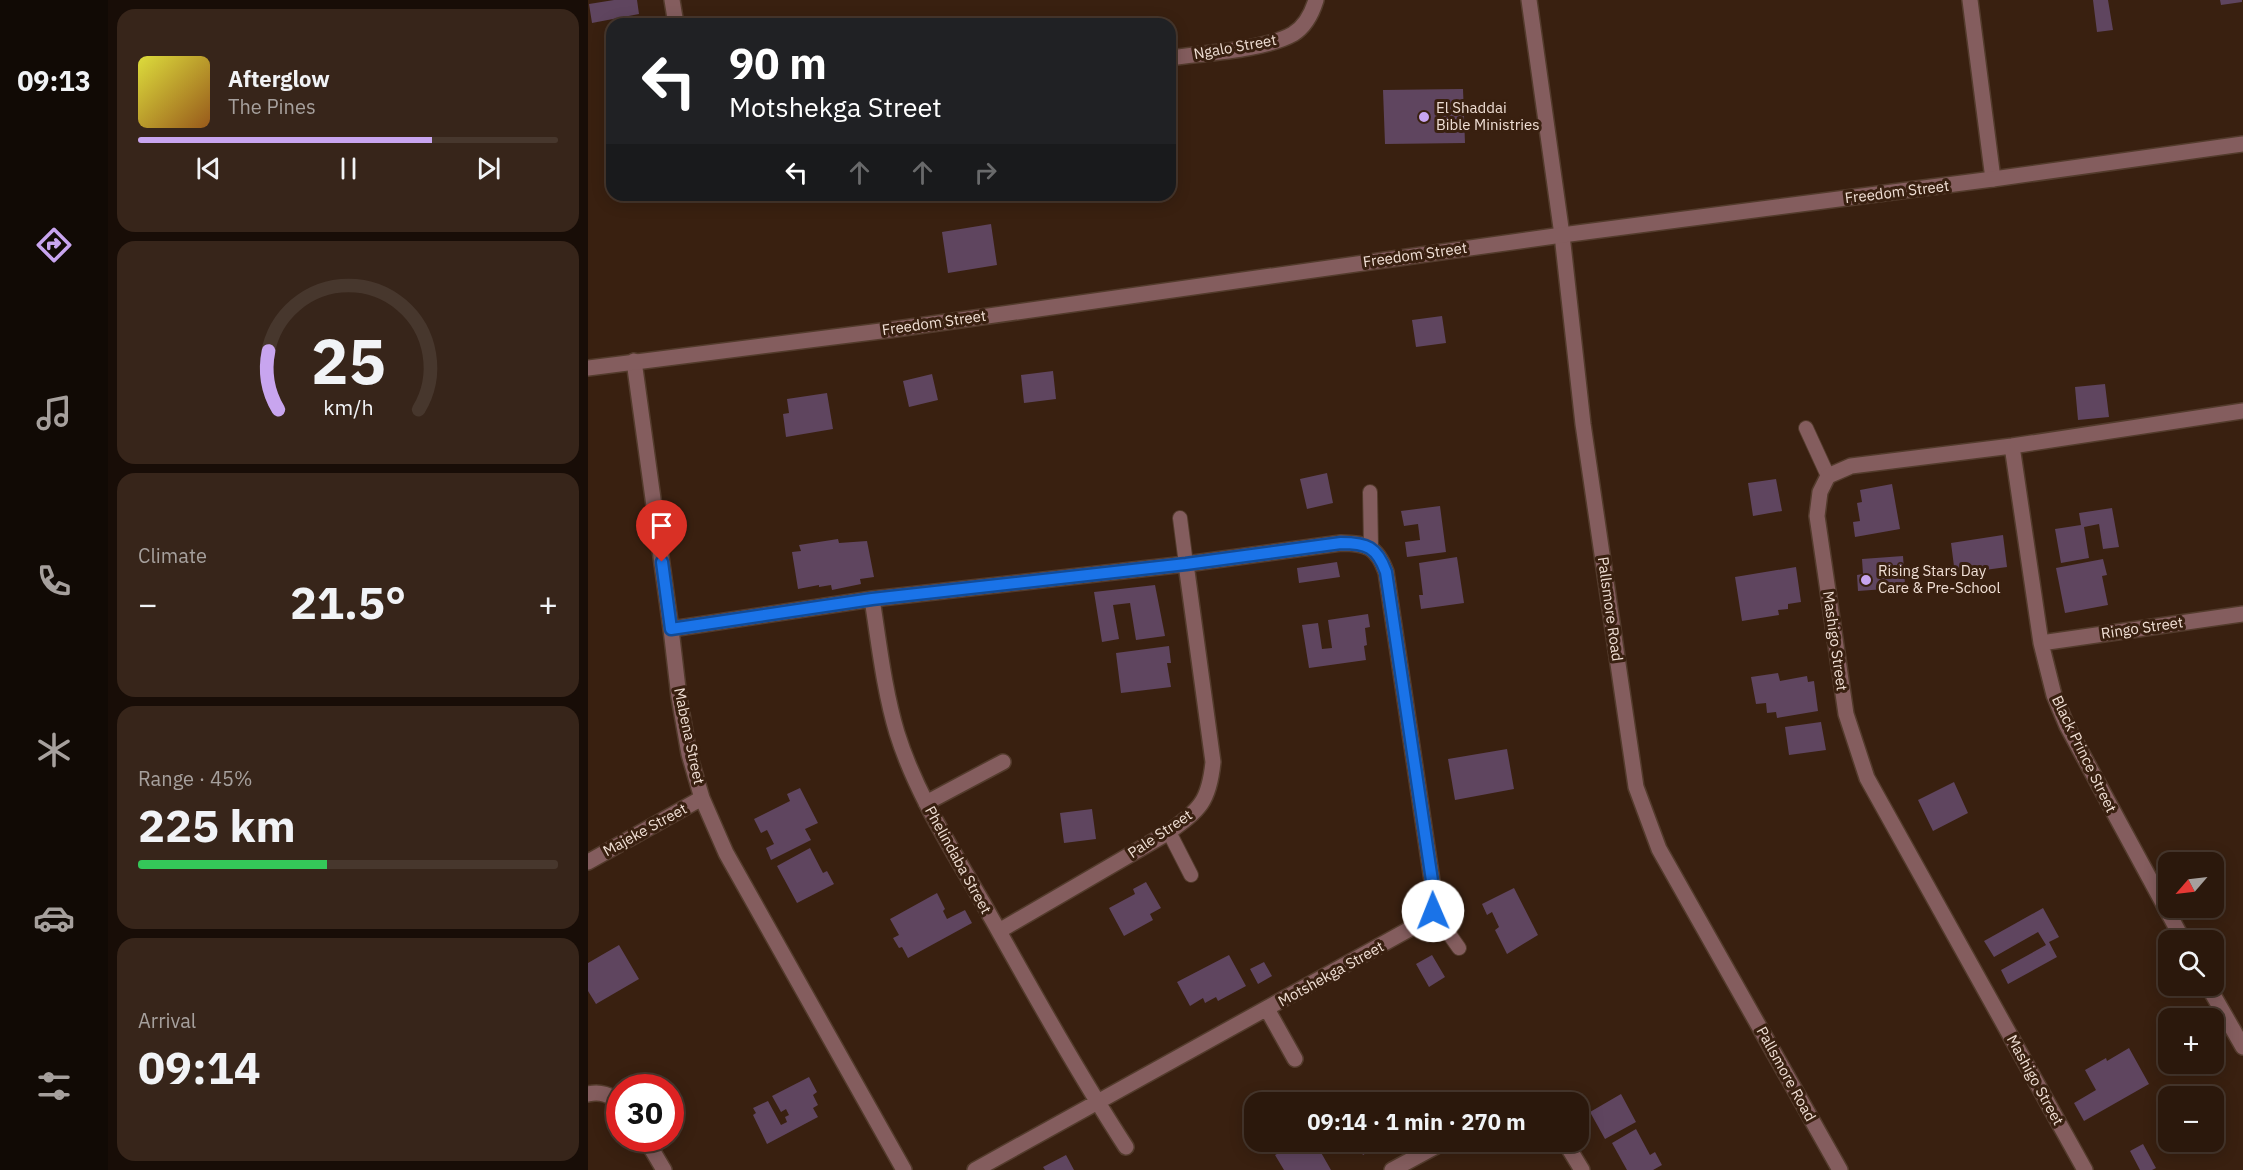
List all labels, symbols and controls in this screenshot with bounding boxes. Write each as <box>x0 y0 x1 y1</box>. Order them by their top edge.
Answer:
street label: Ngalo Street <box>1192 30 1278 63</box>
text: 90 m <box>729 36 827 91</box>
icon: left <box>630 42 708 120</box>
text: 09:13 <box>17 63 91 98</box>
text: Afterglow <box>228 64 330 93</box>
text: Motshekga Street <box>729 89 942 124</box>
text: The Pines <box>228 93 316 120</box>
place label: El Shaddai Bible Ministries <box>1436 98 1540 134</box>
marker: El Shaddai Bible Ministries <box>1417 110 1431 124</box>
icon: previous <box>192 152 225 185</box>
icon: pause <box>332 152 365 185</box>
icon: next <box>472 152 505 185</box>
icon: left <box>780 156 813 189</box>
icon: ahead <box>843 156 876 189</box>
icon: ahead <box>906 156 939 189</box>
icon: right <box>969 156 1002 189</box>
street label: Freedom Street <box>1844 176 1950 207</box>
icon: directions <box>33 224 75 266</box>
street label: Freedom Street <box>1362 238 1468 271</box>
street label: Freedom Street <box>881 306 987 339</box>
text: 25 <box>311 320 385 401</box>
icon: music <box>33 392 75 434</box>
text: km/h <box>323 393 373 421</box>
pin <box>636 500 687 562</box>
icon: arrive <box>645 509 678 542</box>
text: Climate <box>138 542 207 569</box>
street label: Pallsmore Road <box>1594 555 1627 663</box>
icon: phone <box>33 560 75 602</box>
place label: Rising Stars Day Care & Pre-School <box>1878 561 2001 597</box>
text: 21.5° <box>290 573 406 631</box>
marker: Rising Stars Day Care & Pre-School <box>1859 573 1873 587</box>
text: − <box>138 582 158 625</box>
text: + <box>538 582 558 625</box>
street label: Mashigo Street <box>1819 590 1852 692</box>
street label: Ringo Street <box>2100 612 2184 643</box>
street label: Mabena Street <box>670 686 709 786</box>
street label: Black Prince Street <box>2048 692 2121 815</box>
icon: climate <box>33 729 75 771</box>
text: Range · 45% <box>138 765 253 792</box>
text: 225 km <box>138 796 296 854</box>
street label: Majeke Street <box>600 799 690 860</box>
street label: Phelindaba Street <box>921 803 996 917</box>
street label: Pale Street <box>1124 805 1196 862</box>
north arrow <box>2158 852 2224 918</box>
map controls <box>2158 852 2224 1152</box>
position arrow <box>1401 879 1465 943</box>
icon: car <box>33 897 75 939</box>
button: search <box>2158 930 2224 996</box>
street label: Motshekga Street <box>1274 937 1387 1011</box>
text: Arrival <box>138 1007 196 1034</box>
button: + <box>2158 1008 2224 1074</box>
street label: Pallsmore Road <box>1753 1023 1820 1125</box>
street label: Mashigo Street <box>2003 1031 2068 1128</box>
text: 09:14 <box>138 1038 261 1096</box>
icon: filters <box>33 1065 75 1107</box>
speed limit sign: 30 <box>606 1074 684 1152</box>
button: − <box>2158 1086 2224 1152</box>
text: 09:14 · 1 min · 270 m <box>1307 1107 1526 1136</box>

